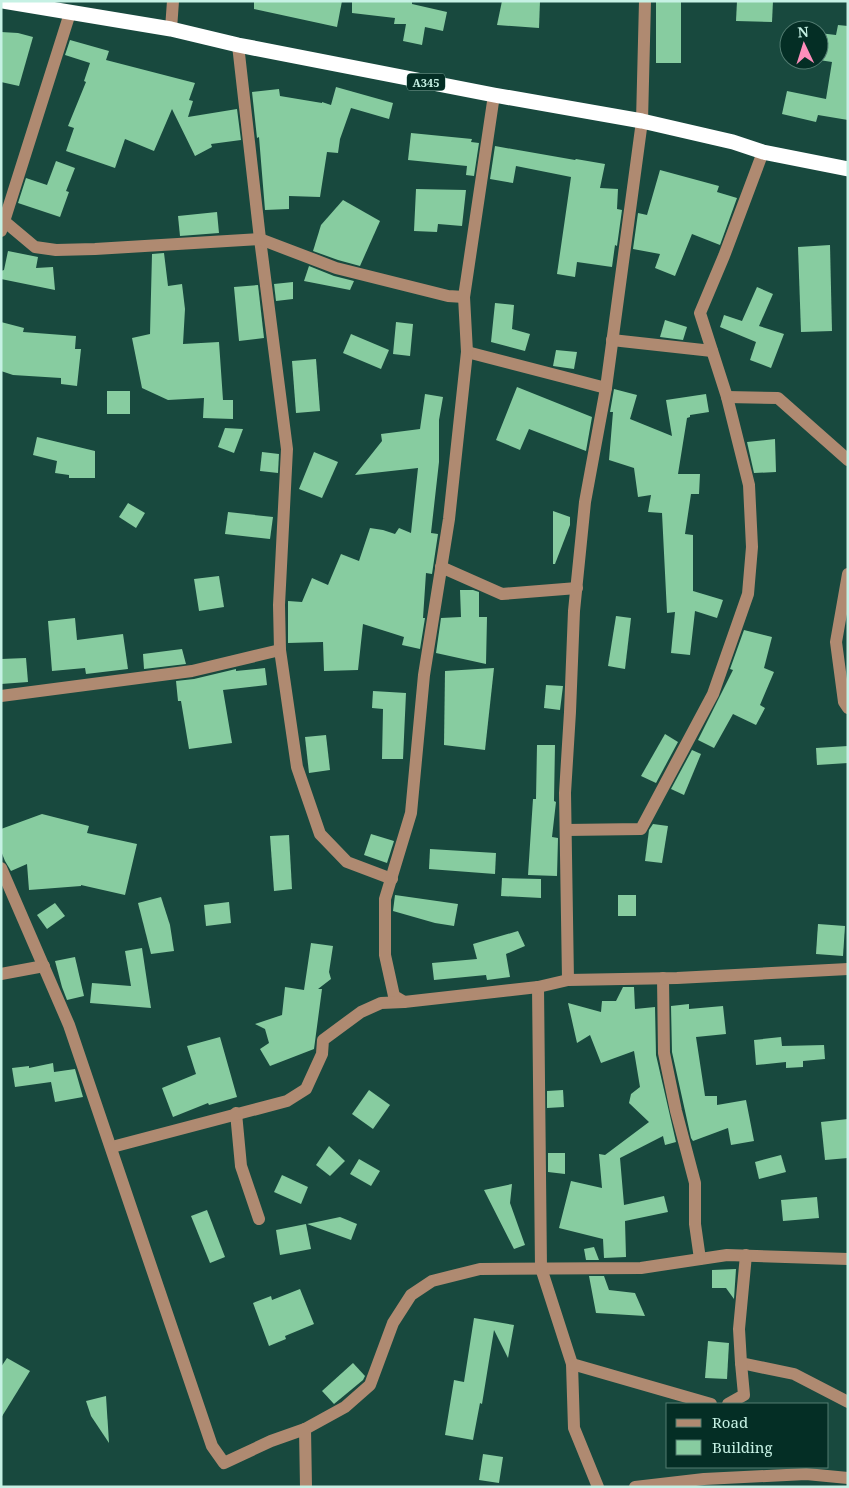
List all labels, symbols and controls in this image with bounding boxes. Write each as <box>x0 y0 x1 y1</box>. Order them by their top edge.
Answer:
north arrow <box>779 20 829 70</box>
text: N <box>797 22 809 41</box>
road number: A345 <box>407 74 445 90</box>
legend <box>666 1403 829 1468</box>
text: Road <box>712 1412 748 1432</box>
text: Building <box>712 1437 773 1457</box>

